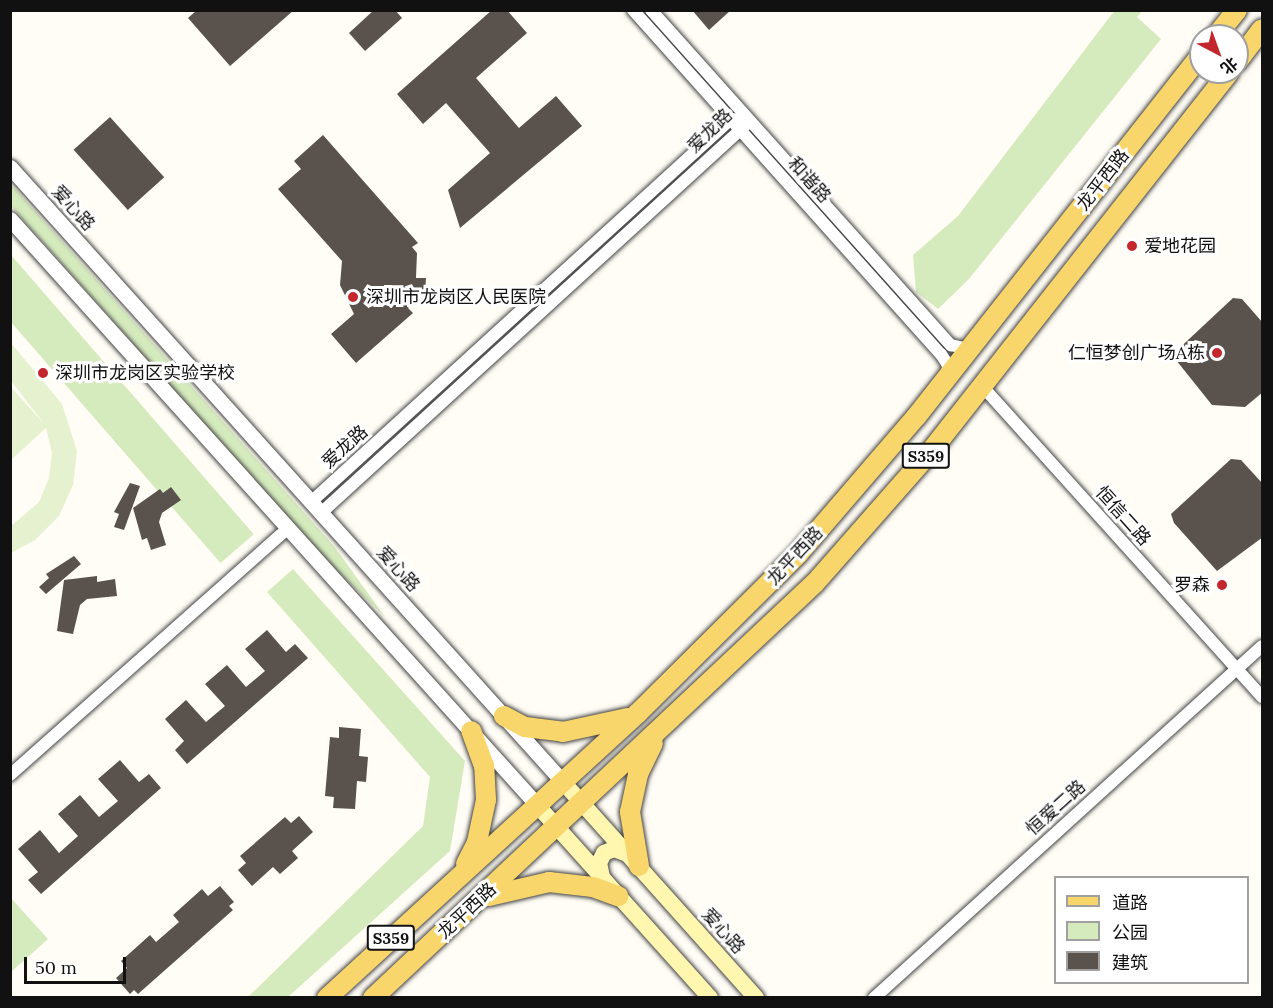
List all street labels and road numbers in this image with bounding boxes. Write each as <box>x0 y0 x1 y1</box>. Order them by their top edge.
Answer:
street label: 爱龙路 <box>683 104 737 158</box>
street label: 龙平西路 <box>1072 145 1134 215</box>
street label: 和谐路 <box>783 153 835 207</box>
street label: 爱心路 <box>47 181 99 235</box>
street label: 爱龙路 <box>318 421 372 473</box>
road number: S359 <box>900 443 952 469</box>
street label: 恒信二路 <box>1091 482 1155 550</box>
street label: 龙平西路 <box>763 522 827 590</box>
street label: 爱心路 <box>372 542 424 596</box>
street label: 恒爱二路 <box>1022 776 1090 840</box>
street label: 龙平西路 <box>433 879 501 943</box>
street label: 爱心路 <box>697 904 749 958</box>
road number: S359 <box>366 925 416 951</box>

